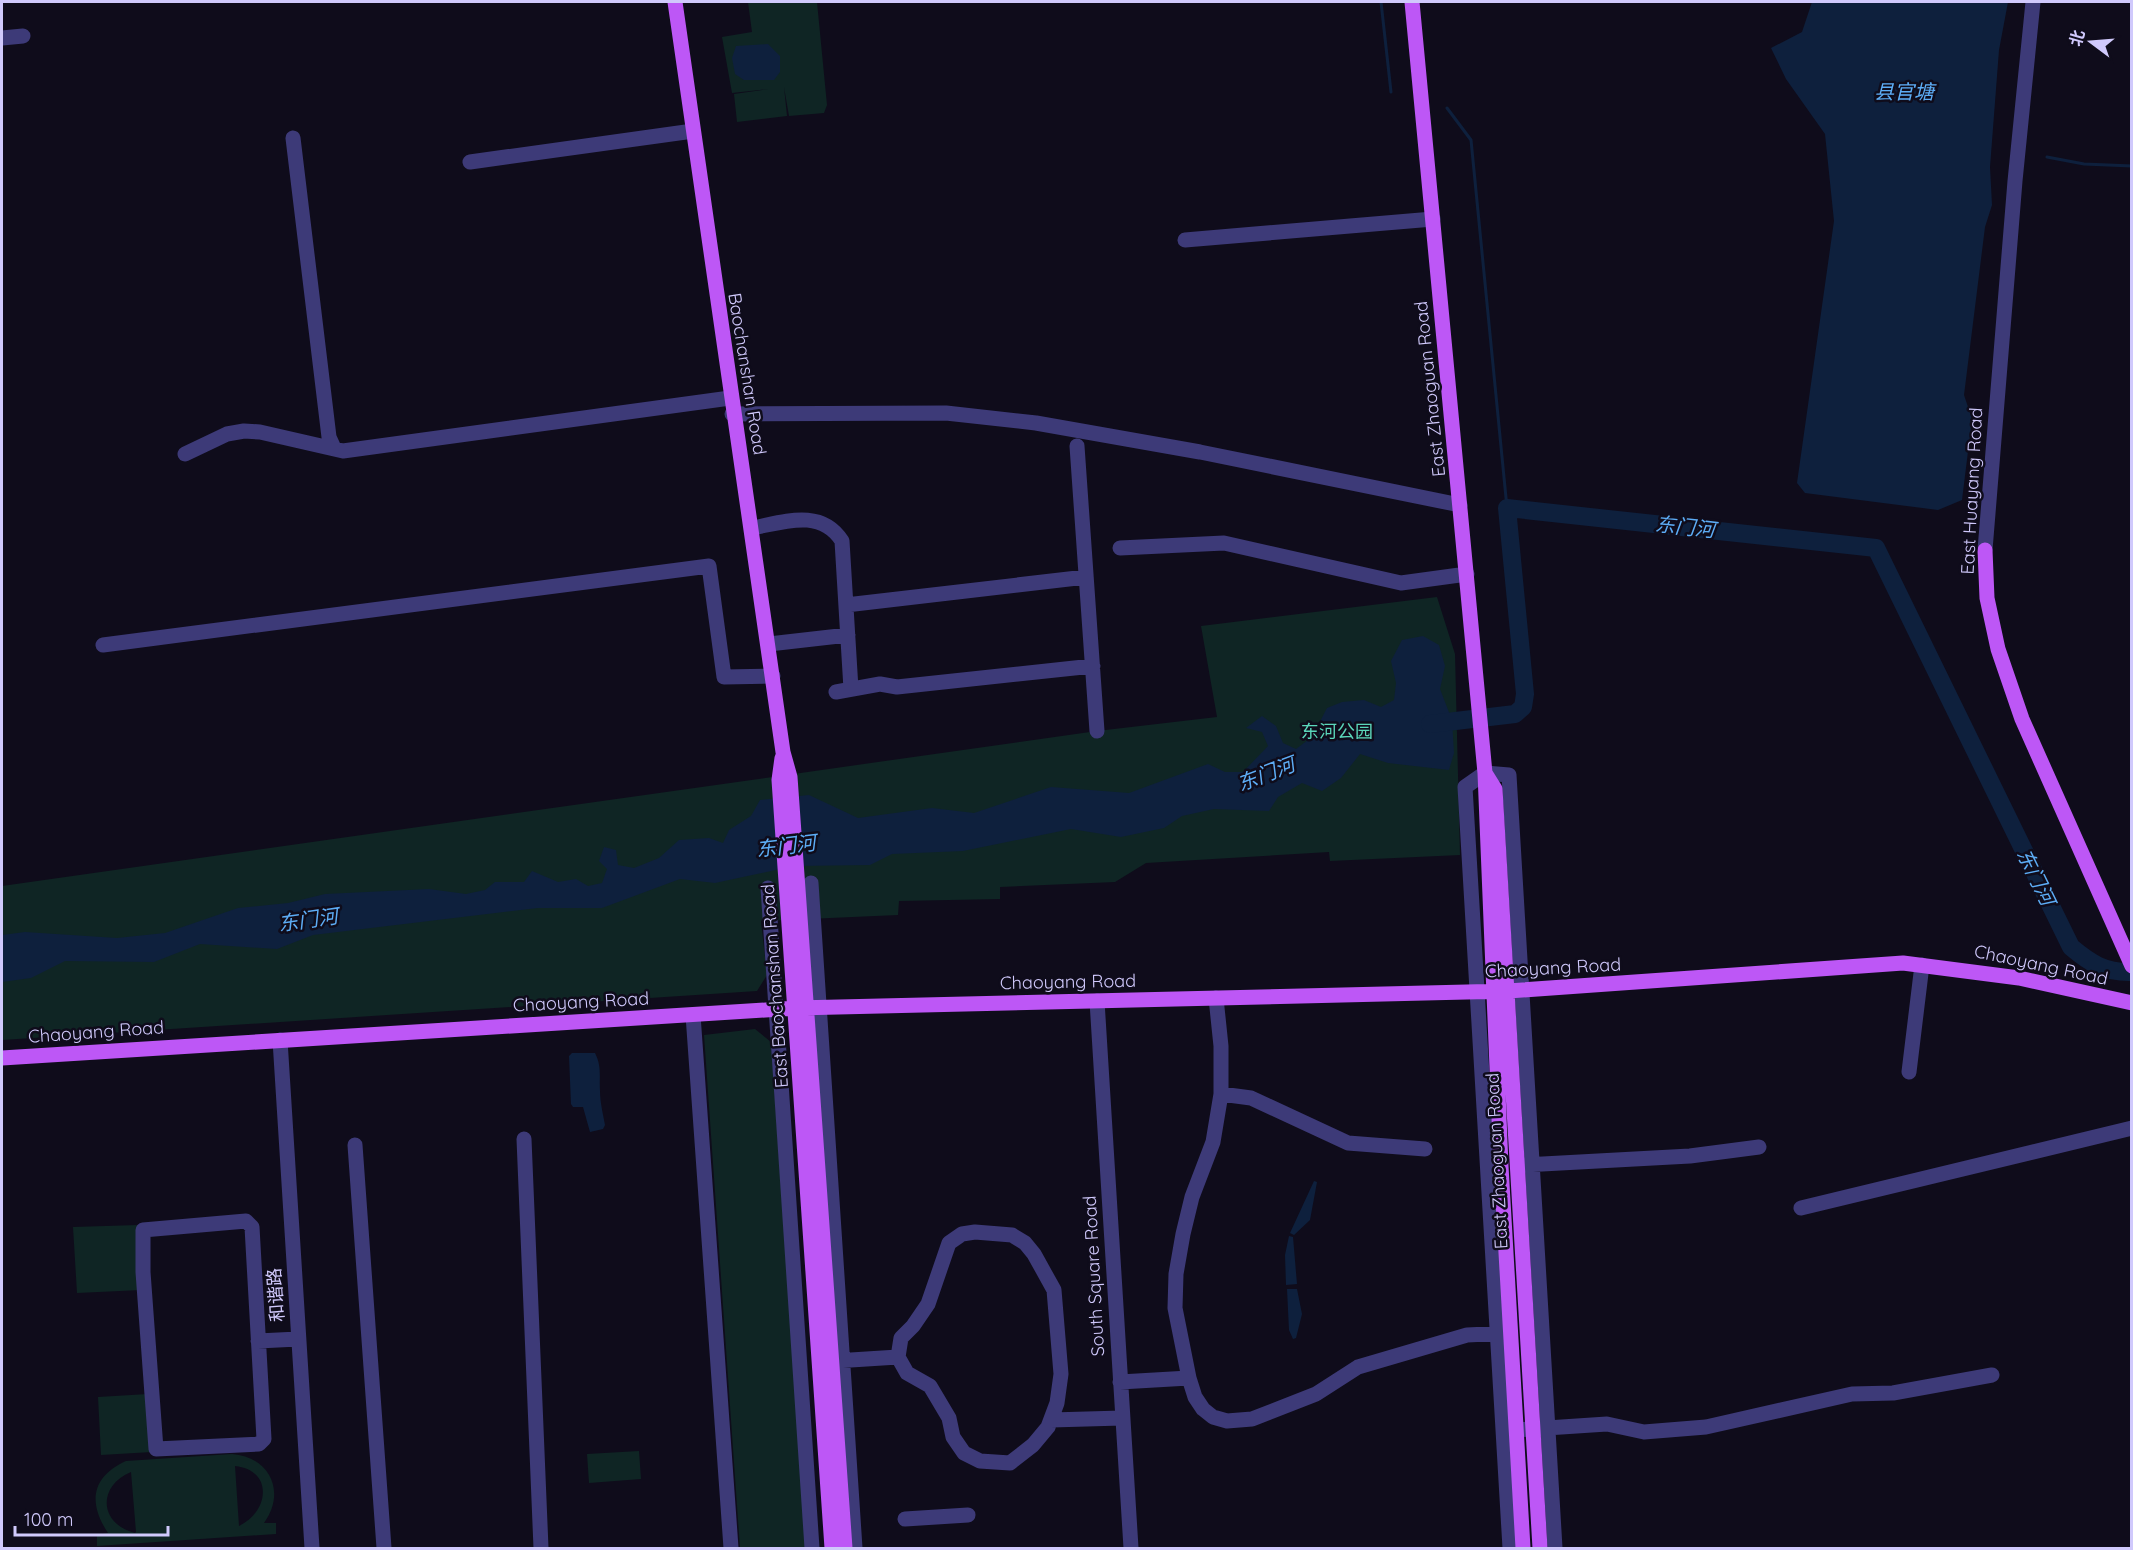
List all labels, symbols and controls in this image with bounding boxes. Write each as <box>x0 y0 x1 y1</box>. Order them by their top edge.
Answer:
north arrow <box>2061 12 2121 72</box>
text: 北 <box>2065 27 2088 48</box>
water label: 县官塘 <box>1874 79 1937 104</box>
street label: Baochanshan Road <box>723 291 772 457</box>
street label: East Zhaoguan Road <box>1409 300 1450 478</box>
street label: East Huayang Road <box>1956 407 1987 575</box>
water label: 东门河 <box>1654 511 1720 542</box>
park label: 东河公园 <box>1301 720 1373 743</box>
water label: 东门河 <box>1233 750 1302 796</box>
water label: 东门河 <box>755 829 821 862</box>
water label: 东门河 <box>2012 844 2063 913</box>
street label: East Baochanshan Road <box>756 883 793 1089</box>
water label: 东门河 <box>276 902 343 936</box>
street label: Chaoyang Road <box>1972 939 2110 990</box>
street label: Chaoyang Road <box>1484 952 1622 983</box>
street label: Chaoyang Road <box>1000 969 1136 994</box>
street label: Chaoyang Road <box>512 986 650 1017</box>
street label: Chaoyang Road <box>27 1015 165 1048</box>
street label: East Zhaoguan Road <box>1480 1072 1513 1250</box>
street label: South Square Road <box>1078 1195 1109 1357</box>
street label: 和谐路 <box>262 1267 289 1323</box>
scale bar <box>15 1499 168 1537</box>
text: 100 m <box>24 1508 73 1531</box>

